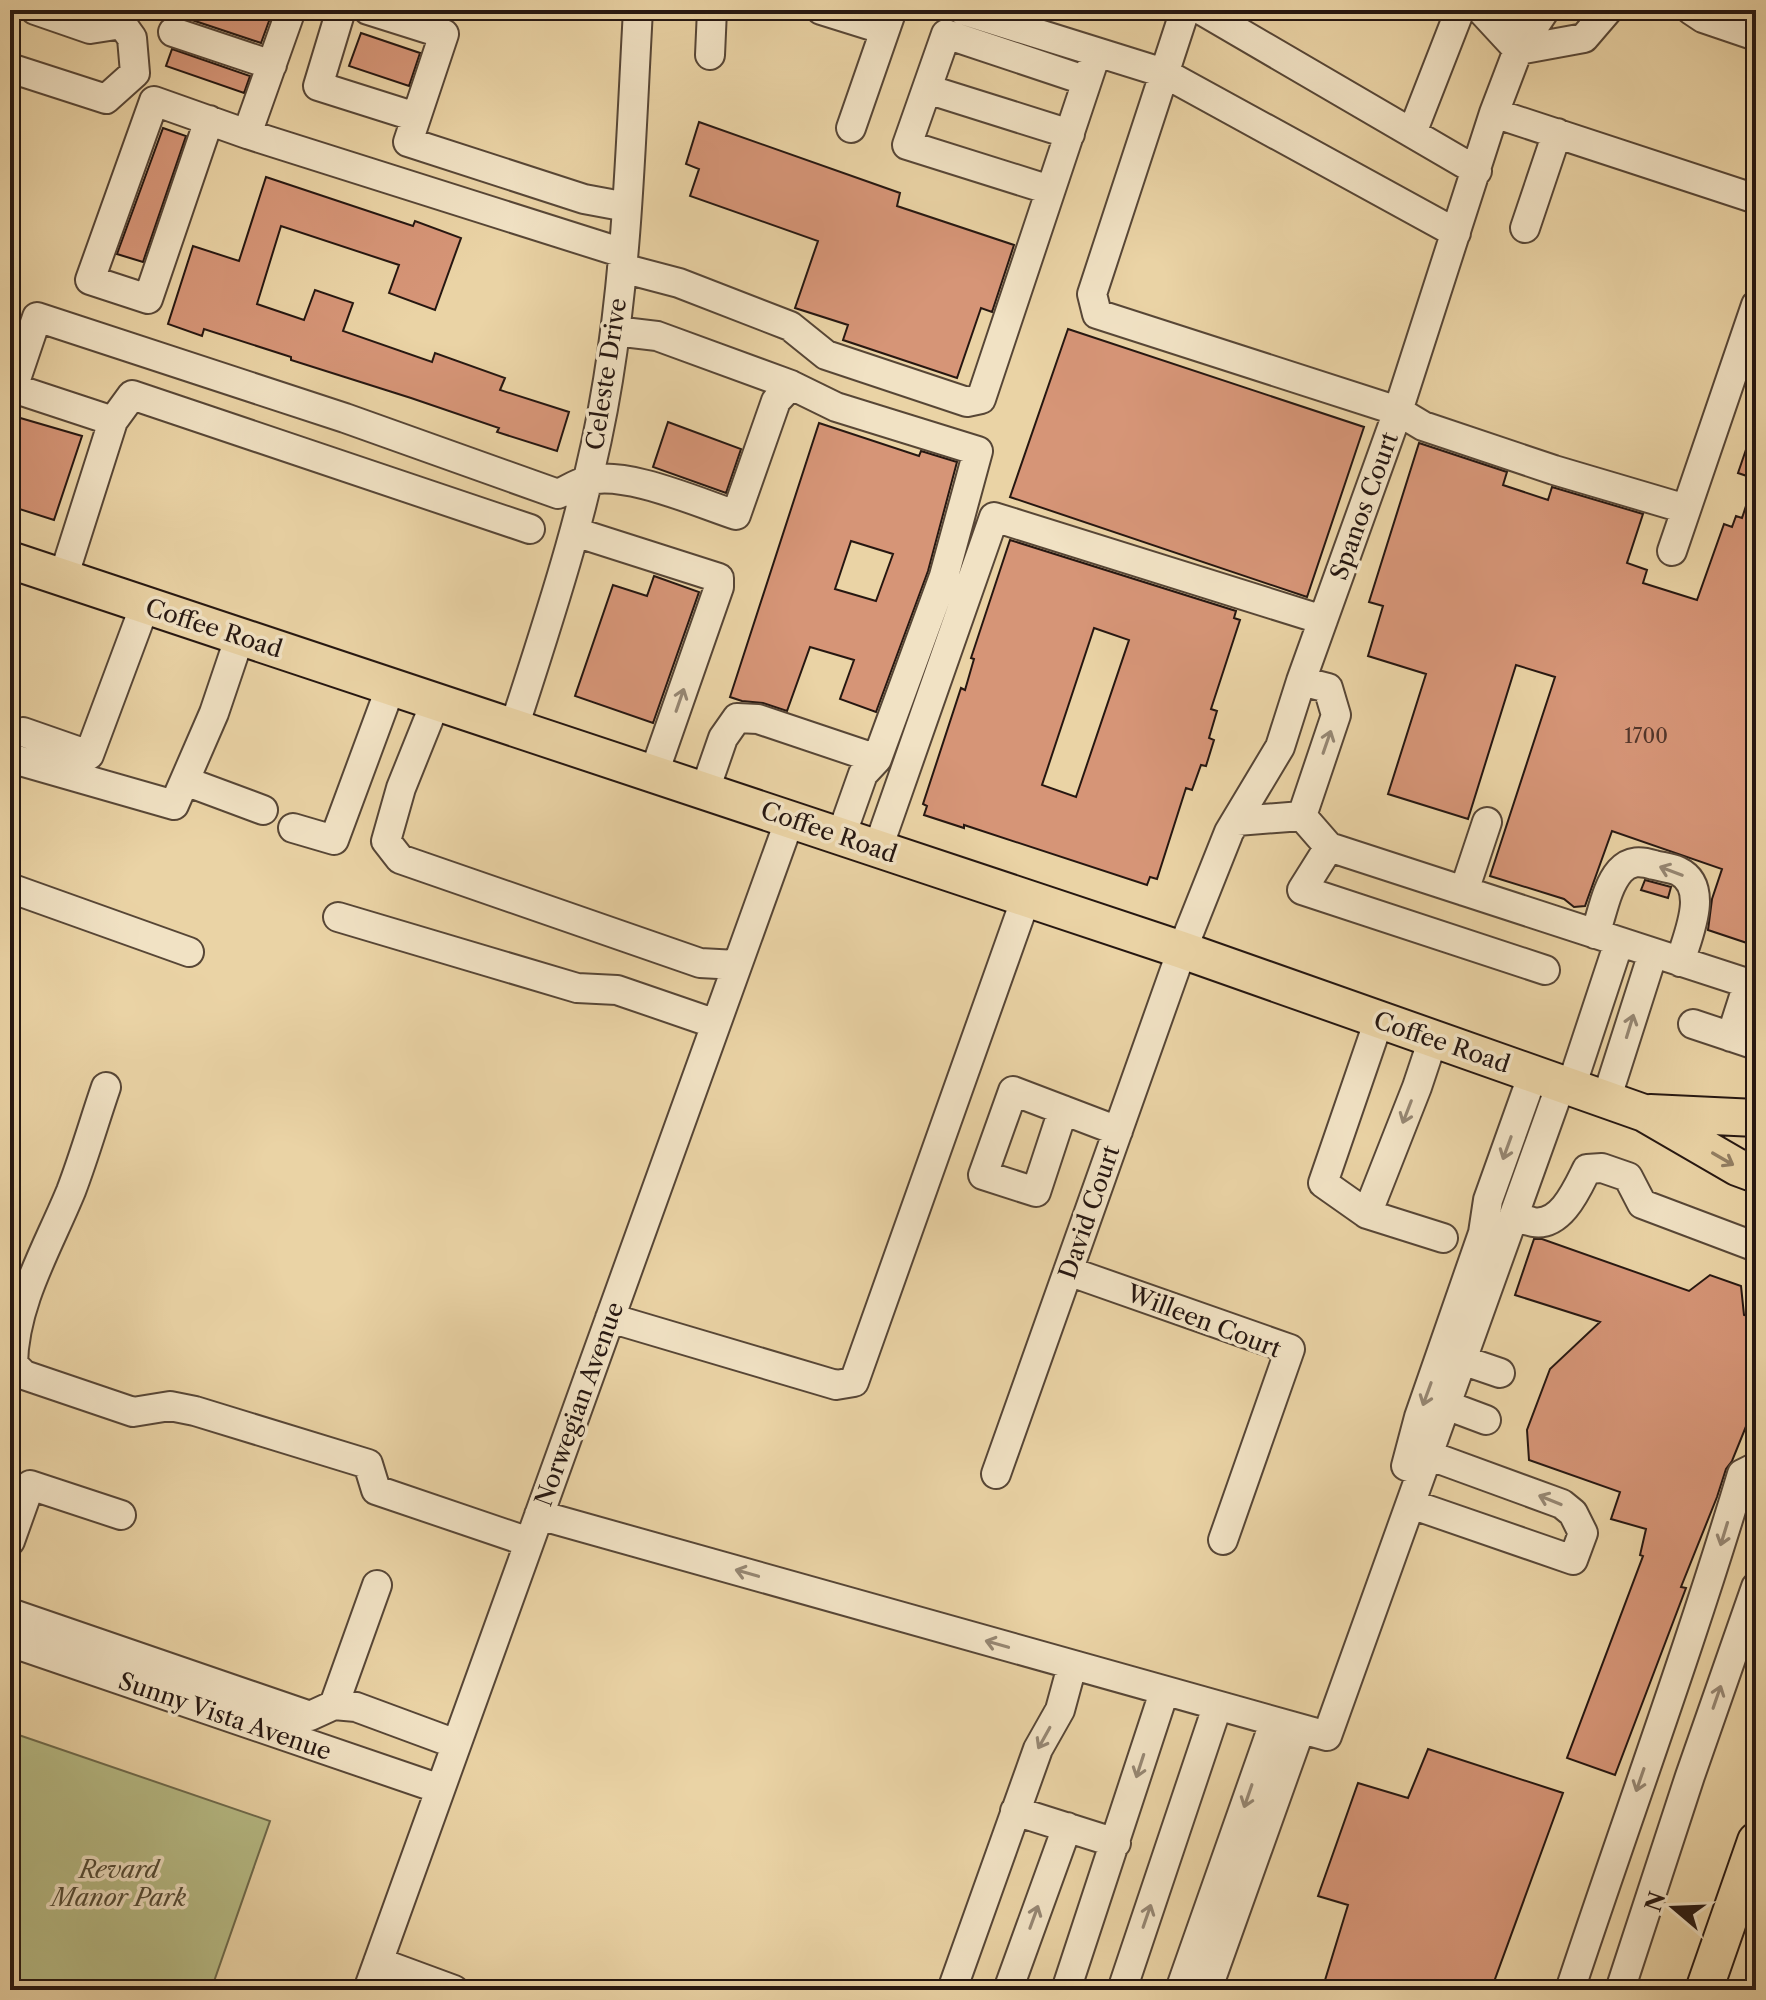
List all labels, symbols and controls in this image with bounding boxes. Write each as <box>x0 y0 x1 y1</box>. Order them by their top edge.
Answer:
street label: Celeste Drive <box>580 296 632 452</box>
street label: Spanos Court <box>1324 428 1404 584</box>
street label: Coffee Road <box>142 592 286 664</box>
one-way arrow <box>674 688 688 713</box>
house number: 1700 <box>1624 724 1668 748</box>
one-way arrow <box>1321 729 1336 754</box>
street label: Coffee Road <box>757 795 901 869</box>
one-way arrow <box>1659 862 1684 877</box>
street label: Coffee Road <box>1370 1005 1514 1079</box>
one-way arrow <box>1623 1014 1638 1039</box>
one-way arrow <box>1399 1099 1413 1124</box>
one-way arrow <box>1499 1135 1513 1159</box>
street label: David Court <box>1053 1141 1126 1283</box>
one-way arrow <box>1711 1151 1734 1167</box>
street label: Willeen Court <box>1122 1278 1286 1364</box>
street label: Norwegian Avenue <box>529 1298 629 1510</box>
one-way arrow <box>1419 1381 1433 1406</box>
one-way arrow <box>1538 1491 1563 1506</box>
one-way arrow <box>1716 1521 1731 1547</box>
one-way arrow <box>734 1565 760 1580</box>
one-way arrow <box>984 1636 1010 1651</box>
street label: Sunny Vista Avenue <box>115 1666 335 1766</box>
one-way arrow <box>1711 1685 1726 1710</box>
one-way arrow <box>1036 1726 1052 1749</box>
one-way arrow <box>1132 1753 1147 1778</box>
one-way arrow <box>1632 1767 1647 1792</box>
one-way arrow <box>1240 1784 1254 1808</box>
park label: Revard Manor Park <box>49 1855 187 1912</box>
north arrow <box>1634 1868 1714 1948</box>
text: N <box>1640 1888 1671 1915</box>
one-way arrow <box>1028 1904 1043 1929</box>
one-way arrow <box>1141 1904 1155 1929</box>

